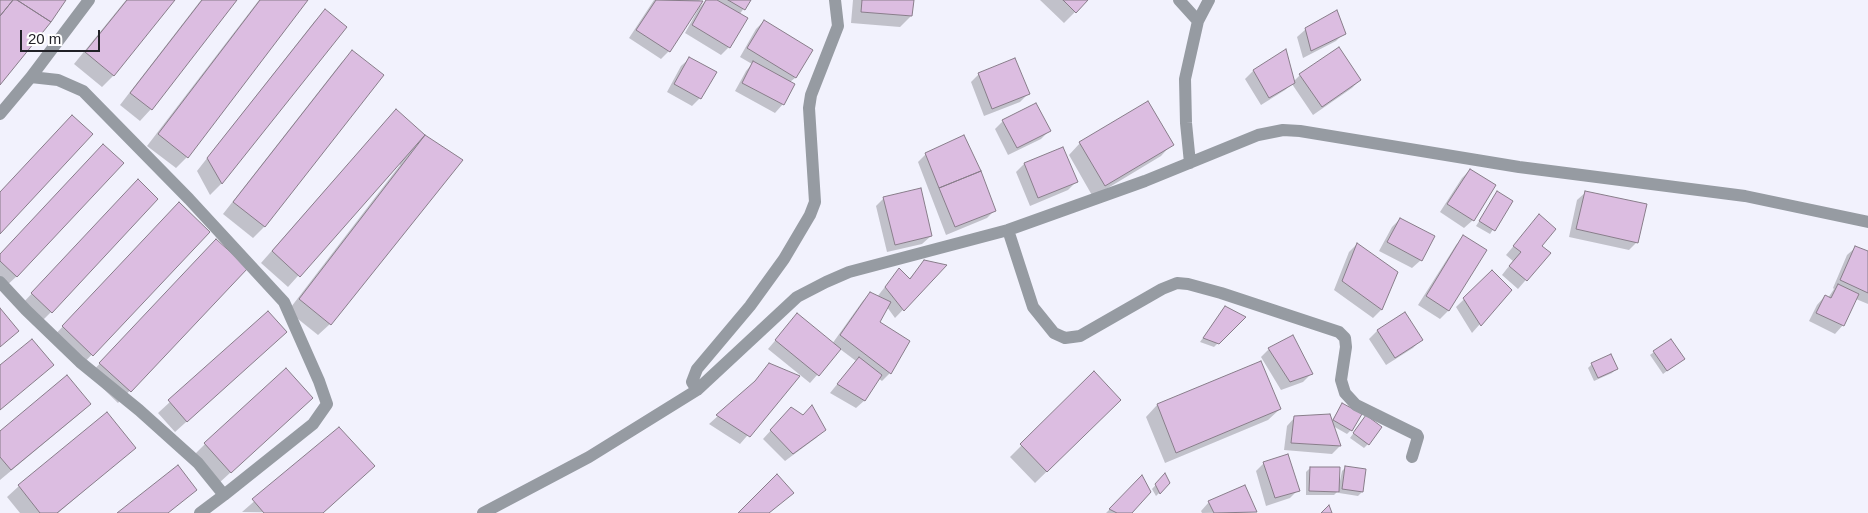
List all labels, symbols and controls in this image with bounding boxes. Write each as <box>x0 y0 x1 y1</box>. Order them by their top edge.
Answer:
scale bar <box>22 20 102 52</box>
text: 20 m <box>28 30 61 47</box>

